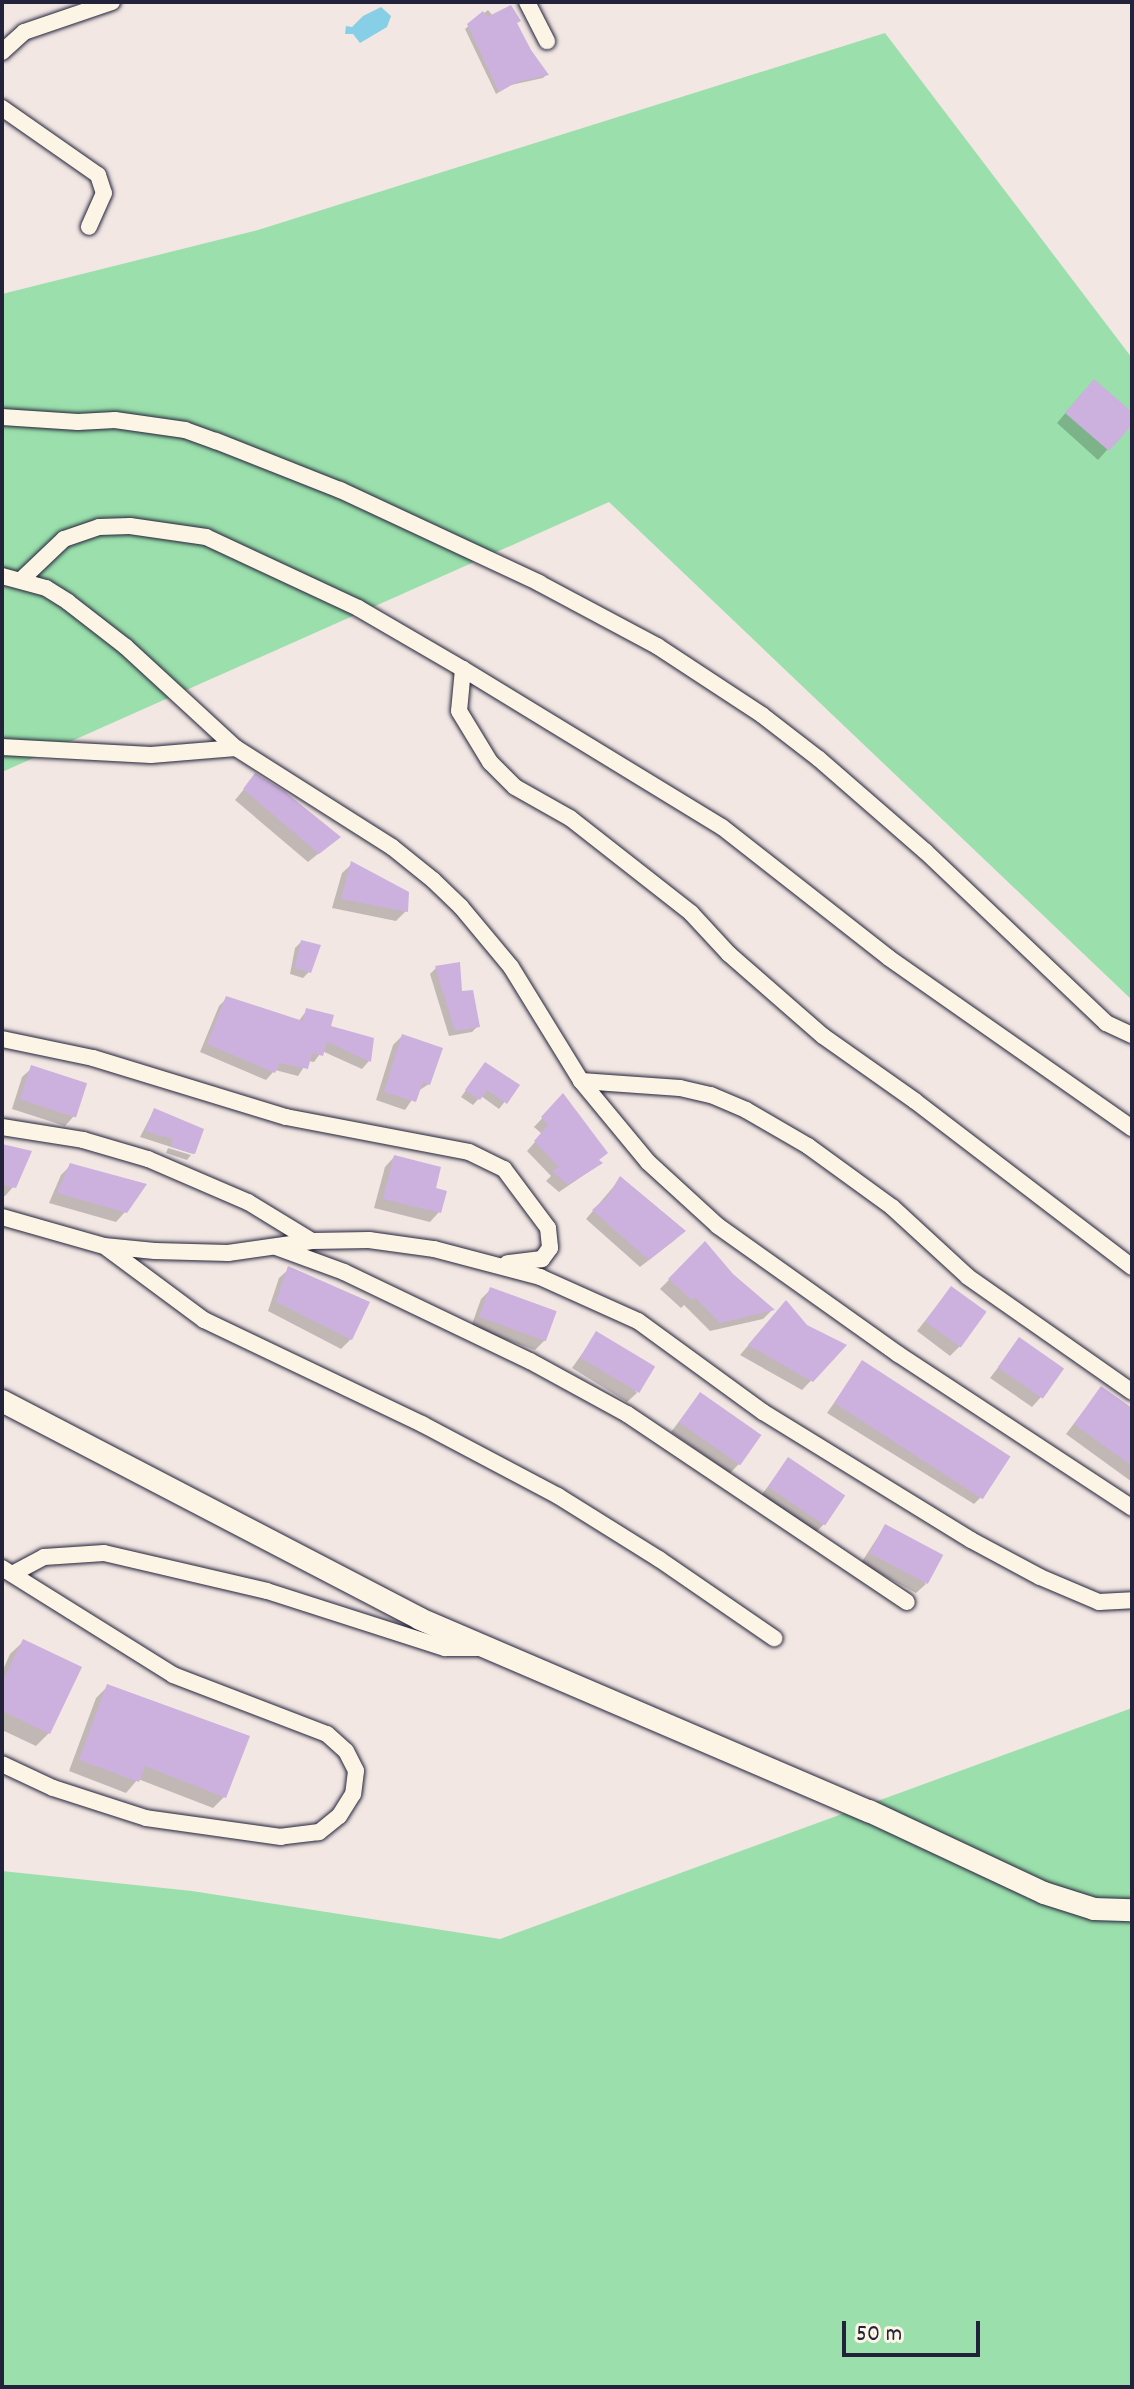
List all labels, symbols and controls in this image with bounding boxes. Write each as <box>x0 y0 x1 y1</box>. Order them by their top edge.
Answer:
scale bar <box>846 2305 984 2355</box>
text: 50 m <box>856 2318 902 2352</box>

